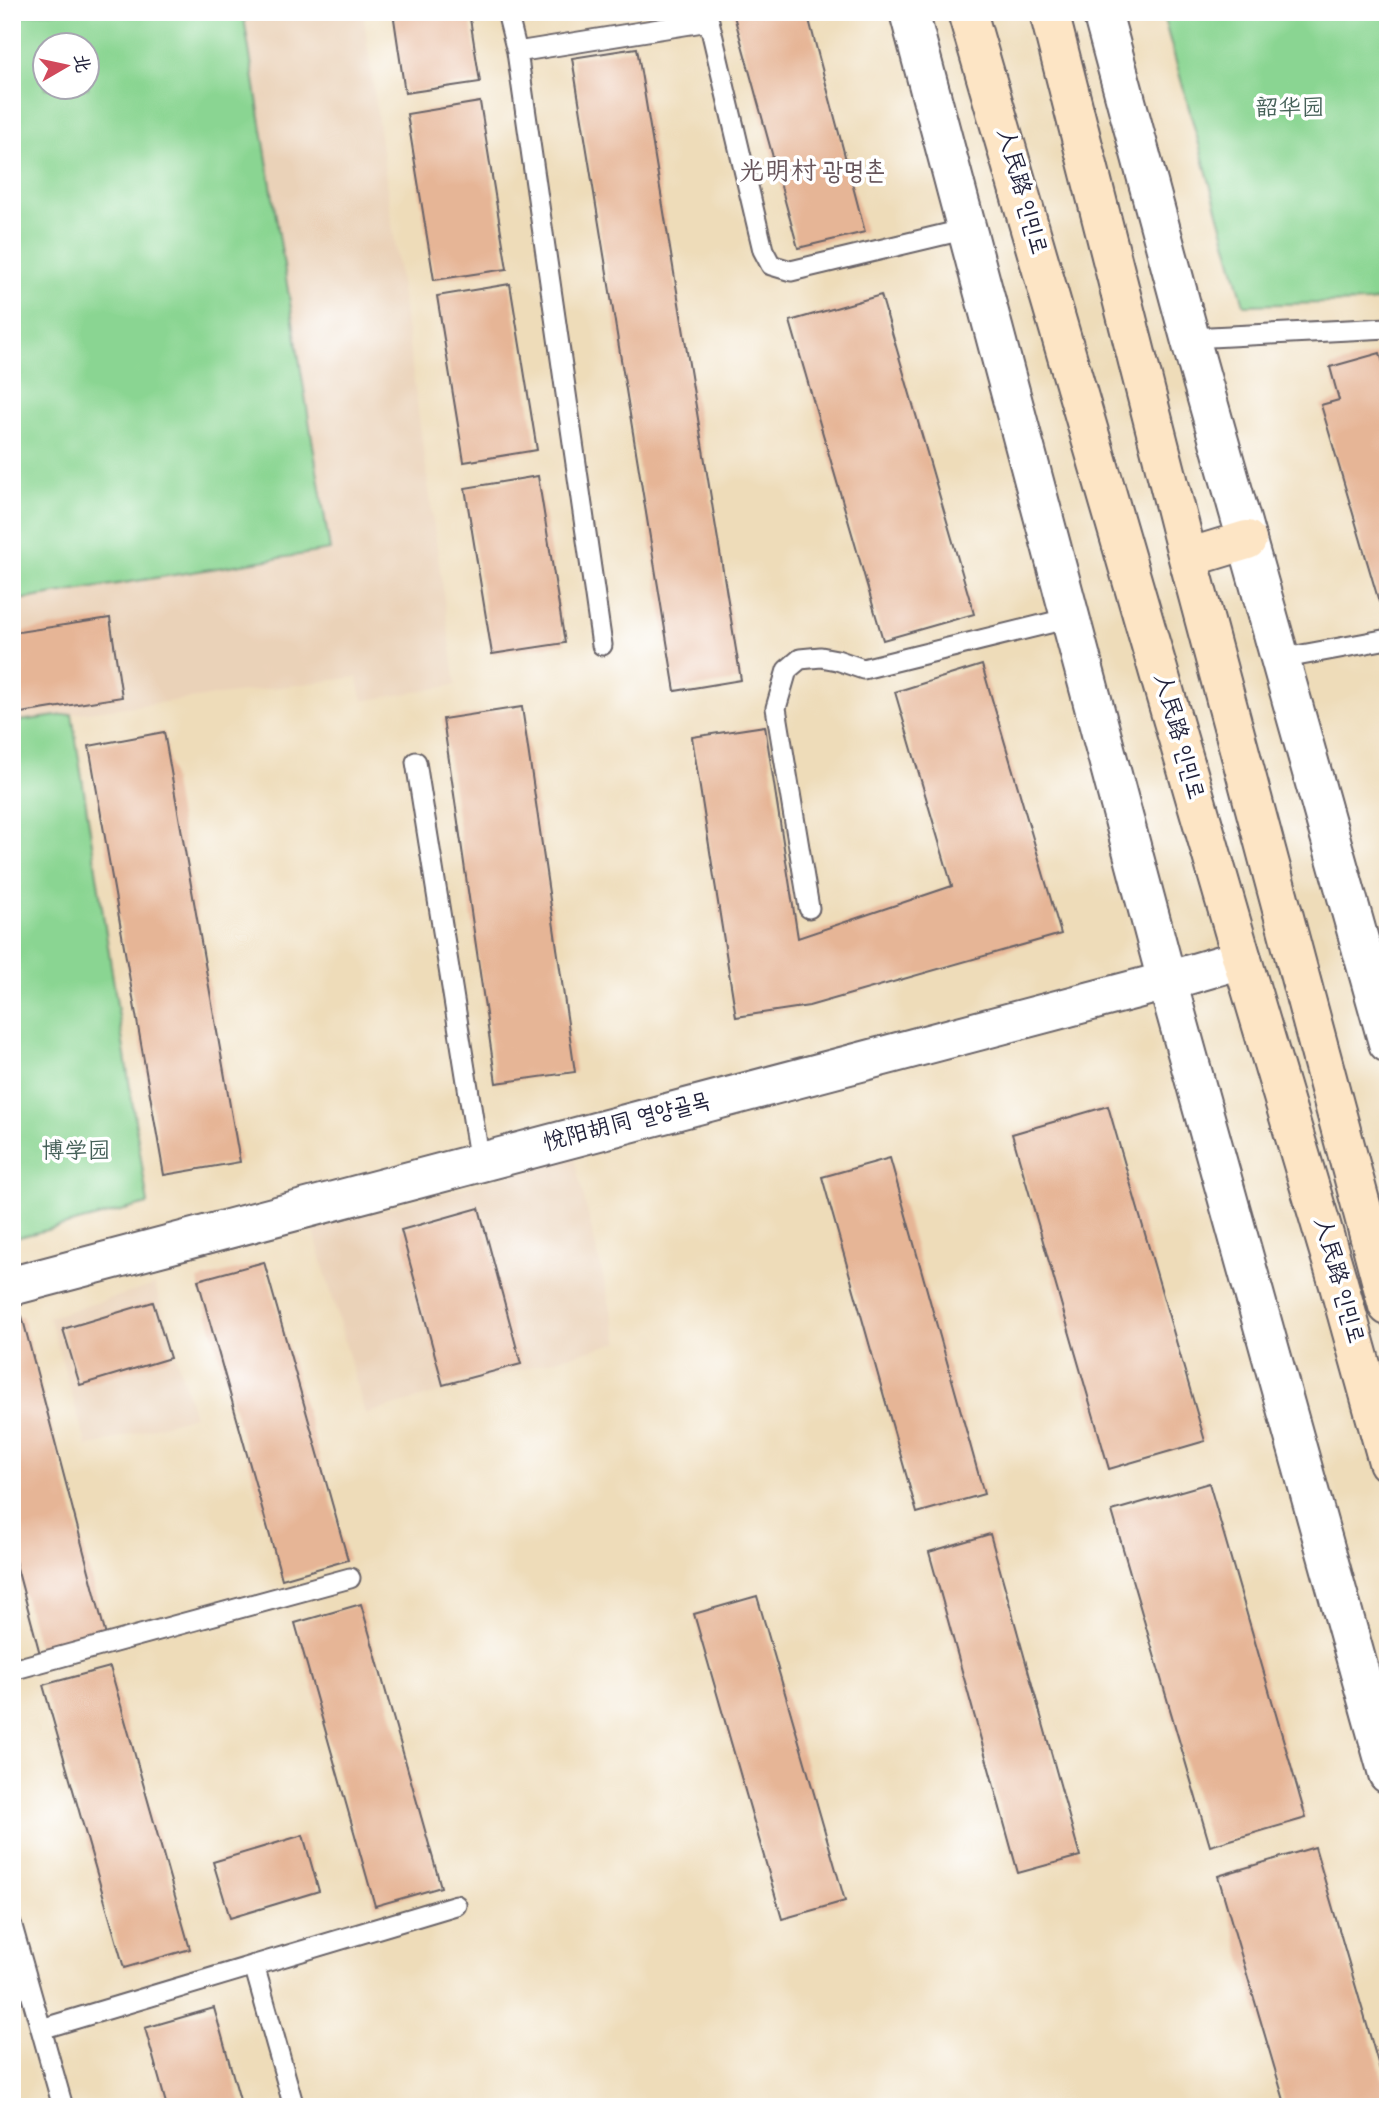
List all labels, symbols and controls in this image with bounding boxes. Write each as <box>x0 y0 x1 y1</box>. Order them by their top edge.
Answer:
north arrow <box>32 32 102 102</box>
text: 北 <box>65 52 94 75</box>
park label: 韶华园 <box>1256 94 1325 127</box>
street label: 人民路 인민로 <box>986 125 1054 259</box>
district label: 光明村 광명촌 <box>739 155 885 192</box>
street label: 人民路 인민로 <box>1143 670 1211 804</box>
street label: 悦阳胡同 열양골목 <box>540 1086 714 1162</box>
park label: 博学园 <box>42 1137 111 1170</box>
street label: 人民路 인민로 <box>1303 1214 1371 1348</box>

